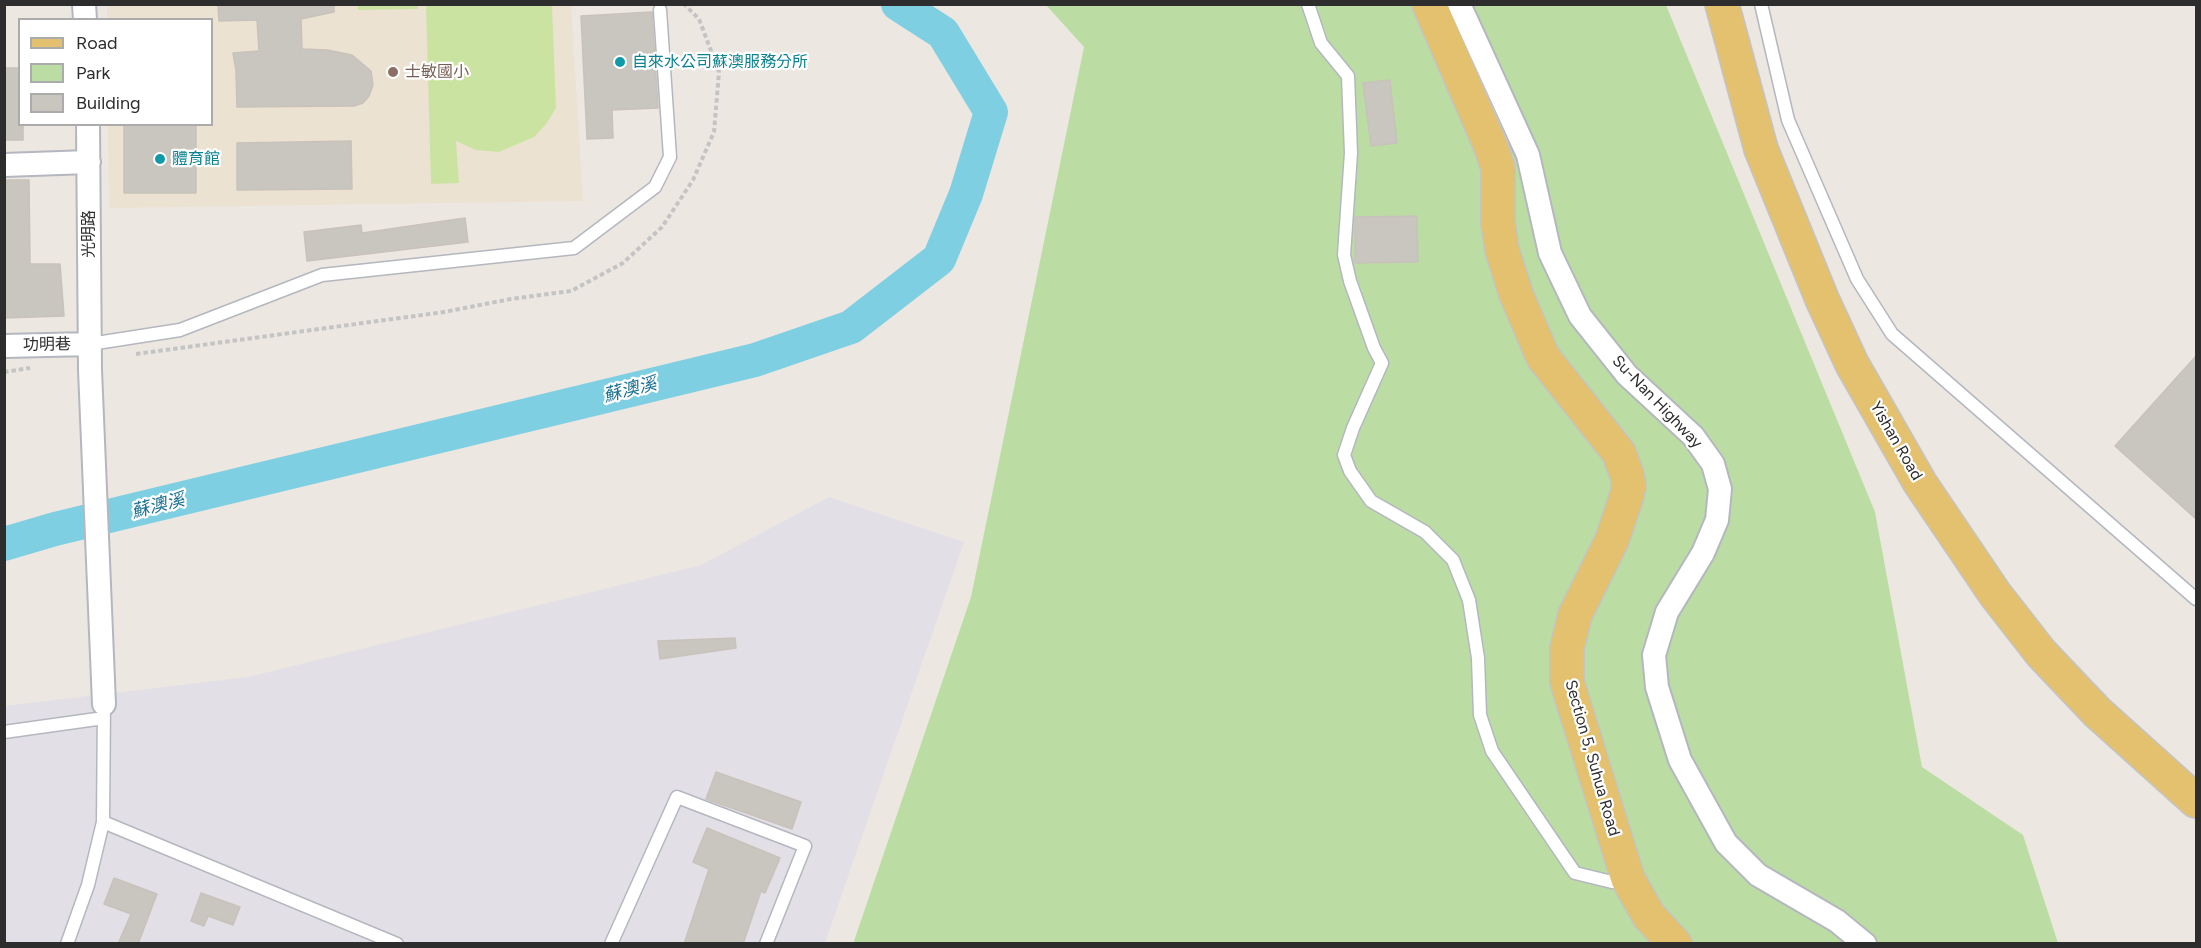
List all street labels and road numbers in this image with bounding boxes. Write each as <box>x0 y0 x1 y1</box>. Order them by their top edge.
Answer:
street label: 光明路 <box>79 210 99 258</box>
street label: 功明巷 <box>23 335 71 355</box>
street label: Su-Nan Highway <box>1608 352 1706 452</box>
street label: Yishan Road <box>1866 398 1926 484</box>
street label: Section 5, Suhua Road <box>1561 678 1623 838</box>

